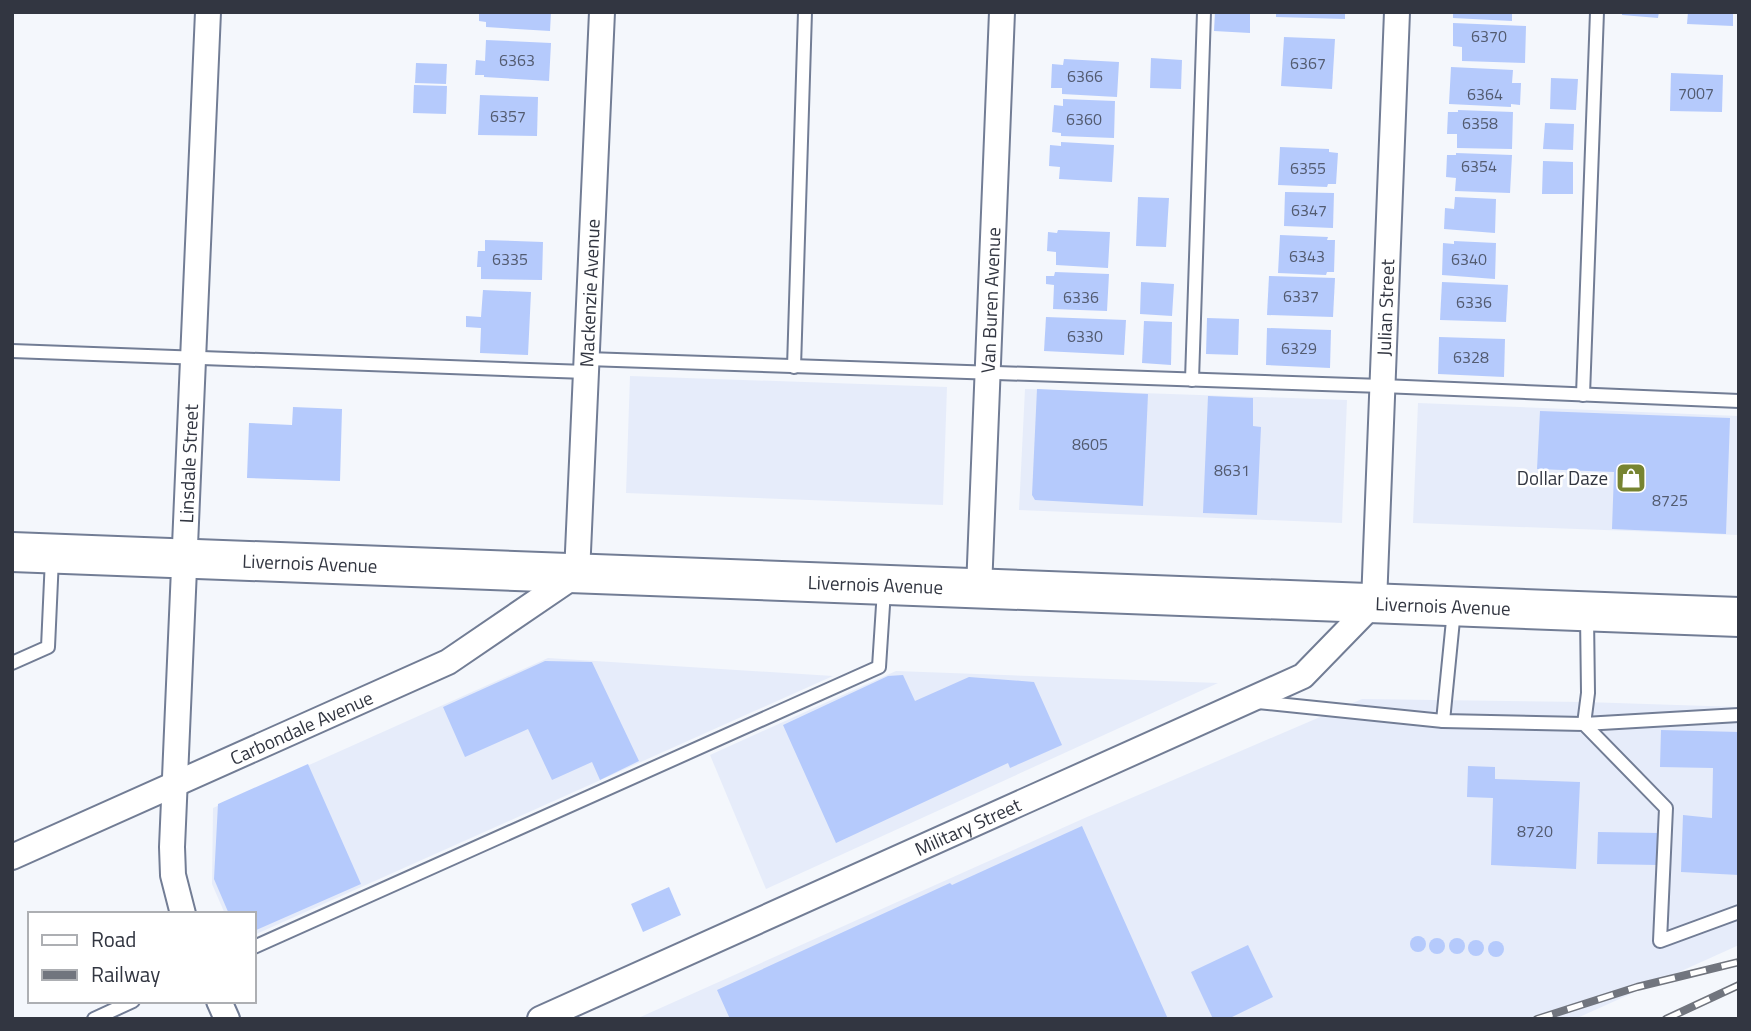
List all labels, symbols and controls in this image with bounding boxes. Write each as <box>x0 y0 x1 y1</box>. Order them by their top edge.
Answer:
house number: 6370 <box>1471 24 1507 48</box>
house number: 6363 <box>499 48 535 72</box>
house number: 6367 <box>1290 51 1326 75</box>
house number: 6366 <box>1067 64 1103 88</box>
house number: 7007 <box>1678 81 1714 105</box>
house number: 6364 <box>1467 82 1503 106</box>
house number: 6357 <box>490 104 526 128</box>
house number: 6360 <box>1066 107 1102 131</box>
house number: 6358 <box>1462 111 1498 135</box>
house number: 6354 <box>1461 154 1497 178</box>
house number: 6355 <box>1290 156 1326 180</box>
house number: 6347 <box>1291 198 1327 222</box>
street label: Mackenzie Avenue <box>571 218 607 368</box>
street label: Van Buren Avenue <box>973 227 1007 374</box>
house number: 6343 <box>1289 244 1325 268</box>
house number: 6335 <box>492 247 528 271</box>
house number: 6340 <box>1451 247 1487 271</box>
street label: Julian Street <box>1369 258 1401 357</box>
house number: 6337 <box>1283 284 1319 308</box>
house number: 6336 <box>1063 285 1099 309</box>
house number: 6336 <box>1456 290 1492 314</box>
house number: 6330 <box>1067 324 1103 348</box>
house number: 6329 <box>1281 336 1317 360</box>
house number: 6328 <box>1453 345 1489 369</box>
street label: Linsdale Street <box>171 403 205 524</box>
house number: 8605 <box>1072 432 1108 456</box>
house number: 8631 <box>1214 458 1250 482</box>
shop icon: Dollar Daze <box>1614 461 1648 495</box>
place label: Dollar Daze <box>1517 463 1608 492</box>
house number: 8725 <box>1652 488 1688 512</box>
street label: Livernois Avenue <box>242 546 378 580</box>
street label: Livernois Avenue <box>807 567 944 601</box>
street label: Livernois Avenue <box>1375 588 1511 622</box>
street label: Carbondale Avenue <box>225 682 377 772</box>
street label: Military Street <box>910 790 1026 863</box>
house number: 8720 <box>1517 819 1553 843</box>
legend <box>28 912 256 1003</box>
text: Road <box>91 923 136 955</box>
text: Railway <box>91 958 160 990</box>

